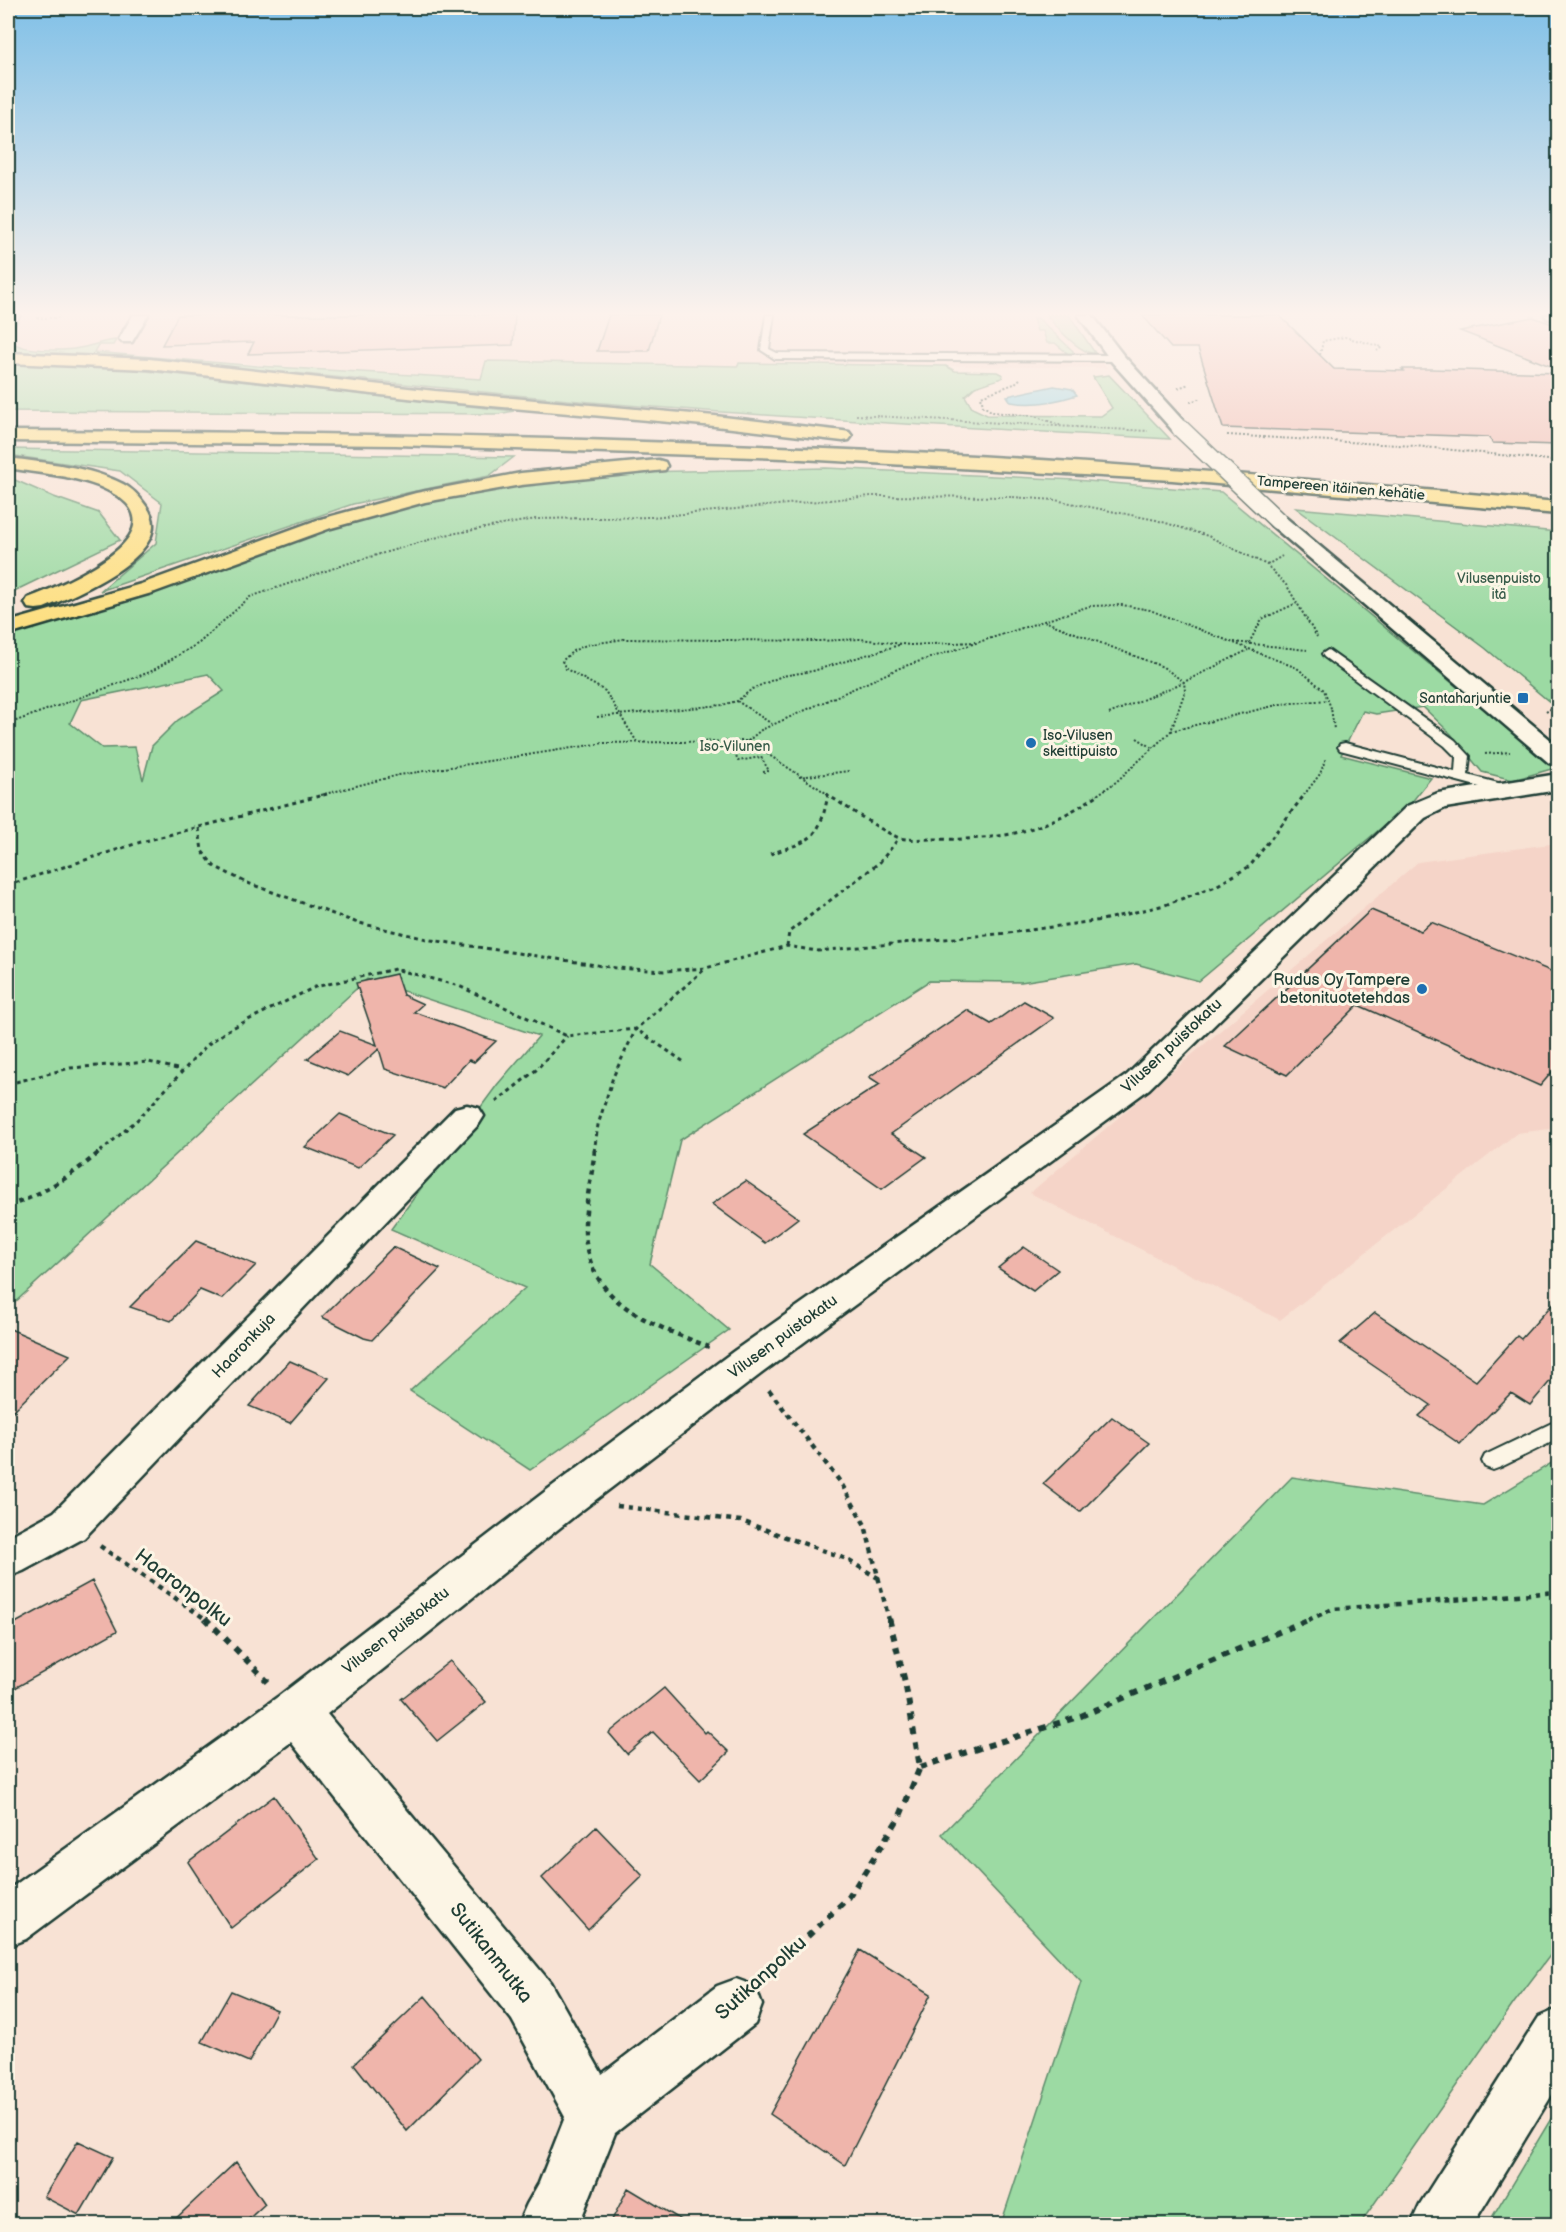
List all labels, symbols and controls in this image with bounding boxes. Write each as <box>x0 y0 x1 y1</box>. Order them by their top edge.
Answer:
street label: Tampereen itäinen kehätie <box>1256 472 1426 504</box>
park label: Vilusenpuisto itä <box>1457 570 1541 603</box>
place label: Santaharjuntie <box>1419 690 1511 707</box>
marker: Santaharjuntie <box>1516 691 1530 705</box>
place label: Iso-Vilusen skeittipuisto <box>1043 727 1118 760</box>
marker: Iso-Vilusen skeittipuisto <box>1024 736 1038 750</box>
park label: Iso-Vilunen <box>700 738 770 755</box>
place label: Rudus Oy Tampere betonituotetehdas <box>1273 971 1410 1008</box>
marker: Rudus Oy Tampere betonituotetehdas <box>1415 982 1429 996</box>
street label: Vilusen puistokatu <box>1118 995 1226 1097</box>
street label: Vilusen puistokatu <box>725 1291 841 1383</box>
street label: Haaronkuja <box>208 1310 280 1382</box>
street label: Haaronpolku <box>130 1544 236 1632</box>
street label: Vilusen puistokatu <box>339 1583 453 1679</box>
street label: Sutikanmutka <box>444 1898 538 2008</box>
street label: Sutikanpolku <box>710 1931 812 2025</box>

